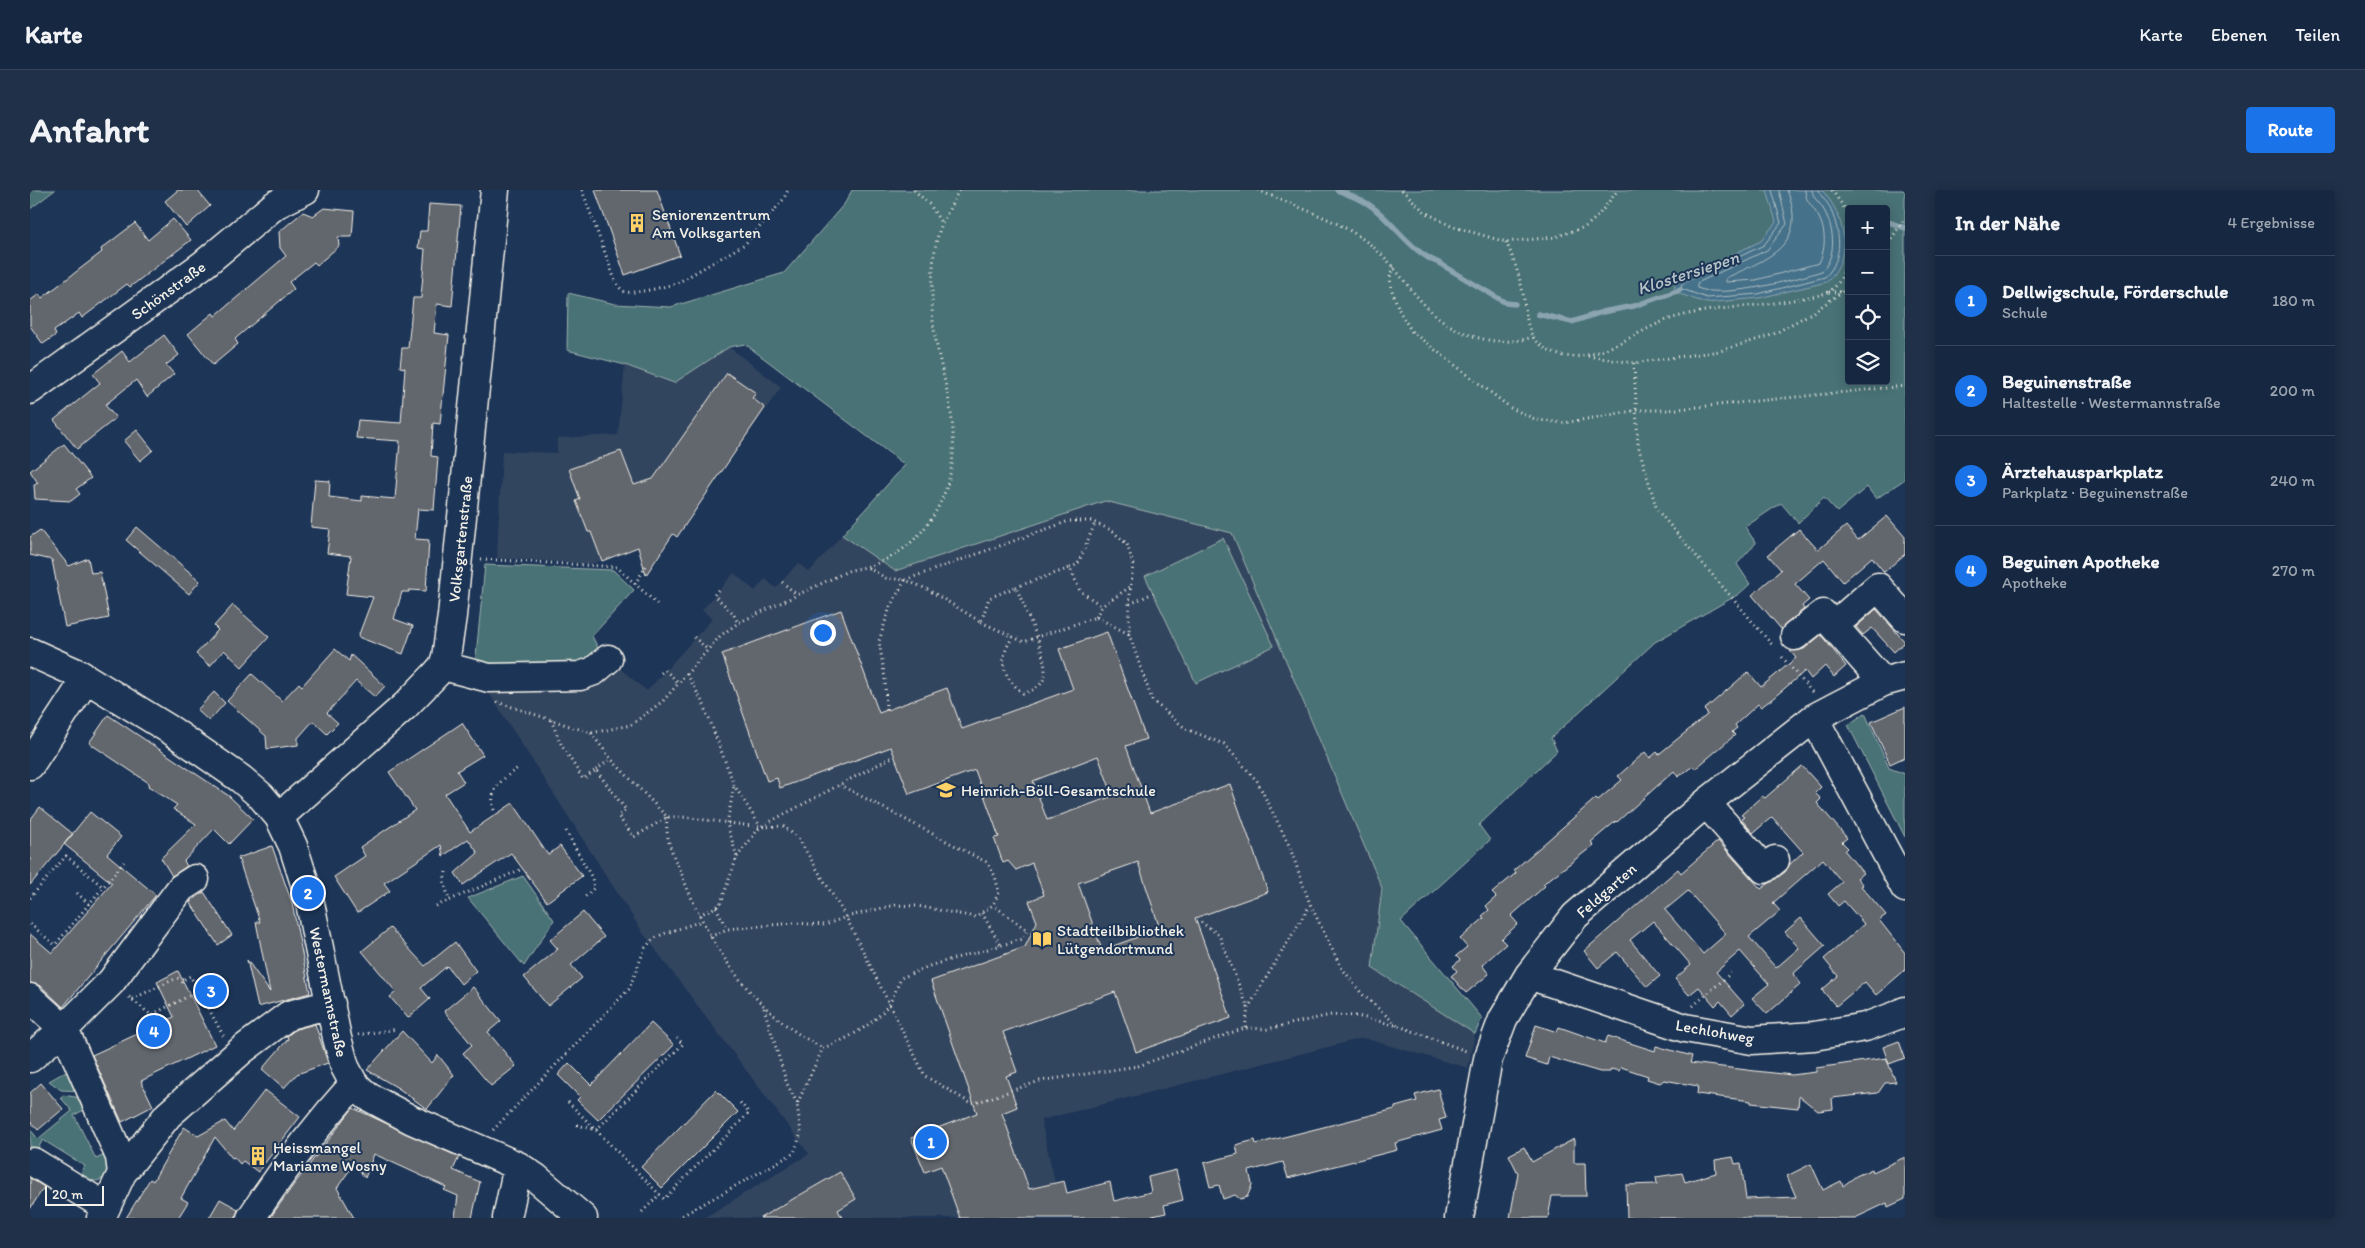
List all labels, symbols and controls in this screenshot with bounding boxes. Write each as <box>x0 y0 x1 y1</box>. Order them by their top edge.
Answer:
text: Karte <box>25 20 83 49</box>
text: Karte <box>2140 24 2183 46</box>
text: Ebenen <box>2211 24 2267 46</box>
text: Teilen <box>2295 24 2340 46</box>
button: Route <box>2246 107 2335 153</box>
text: Anfahrt <box>30 109 149 151</box>
place label: Seniorenzentrum Am Volksgarten <box>652 205 770 242</box>
map controls <box>1845 205 1890 385</box>
button: + <box>1845 205 1890 250</box>
text: In der Nähe <box>1955 210 2060 235</box>
building icon: Seniorenzentrum Am Volksgarten <box>626 212 648 234</box>
text: 4 Ergebnisse <box>2227 213 2315 232</box>
water label: Klostersiepen <box>1634 246 1742 300</box>
button: − <box>1845 250 1890 295</box>
street label: Schönstraße <box>127 257 209 324</box>
text: Dellwigschule, Förderschule <box>2002 280 2228 303</box>
text: 1 <box>1967 291 1975 310</box>
text: 180 m <box>2272 291 2315 310</box>
button: locate <box>1845 295 1890 340</box>
text: Schule <box>2002 303 2048 322</box>
button: layers <box>1845 340 1890 385</box>
text: Beguinenstraße <box>2002 370 2132 393</box>
text: 2 <box>1967 381 1975 400</box>
text: 200 m <box>2270 381 2315 400</box>
text: Haltestelle · Westermannstraße <box>2002 393 2221 412</box>
text: Ärztehausparkplatz <box>2002 460 2163 483</box>
text: 3 <box>1967 471 1975 490</box>
text: 240 m <box>2270 471 2315 490</box>
street label: Volksgartenstraße <box>444 475 477 603</box>
text: Parkplatz · Beguinenstraße <box>2002 483 2188 502</box>
text: Beguinen Apotheke <box>2002 550 2159 573</box>
text: 4 <box>1966 561 1976 580</box>
text: 270 m <box>2272 561 2315 580</box>
text: Apotheke <box>2002 573 2067 592</box>
your location <box>810 620 836 646</box>
school or university icon: Heinrich-Böll-Gesamtschule <box>935 779 957 801</box>
place label: Heinrich-Böll-Gesamtschule <box>961 781 1156 800</box>
street label: Feldgarten <box>1572 859 1640 922</box>
pin: 2 <box>292 874 324 912</box>
place label: Stadtteilbibliothek Lütgendortmund <box>1057 921 1185 958</box>
street label: Westermannstraße <box>305 925 352 1059</box>
library icon: Stadtteilbibliothek Lütgendortmund <box>1031 928 1053 950</box>
pin: 3 <box>195 972 227 1010</box>
pin: 4 <box>138 1012 170 1050</box>
street label: Lechlohweg <box>1674 1015 1756 1048</box>
pin: 1 <box>915 1123 947 1161</box>
place label: Heissmangel Marianne Wosny <box>273 1138 387 1175</box>
building icon: Heissmangel Marianne Wosny <box>247 1145 269 1167</box>
scale bar <box>45 1183 104 1206</box>
text: 20 m <box>52 1186 83 1203</box>

